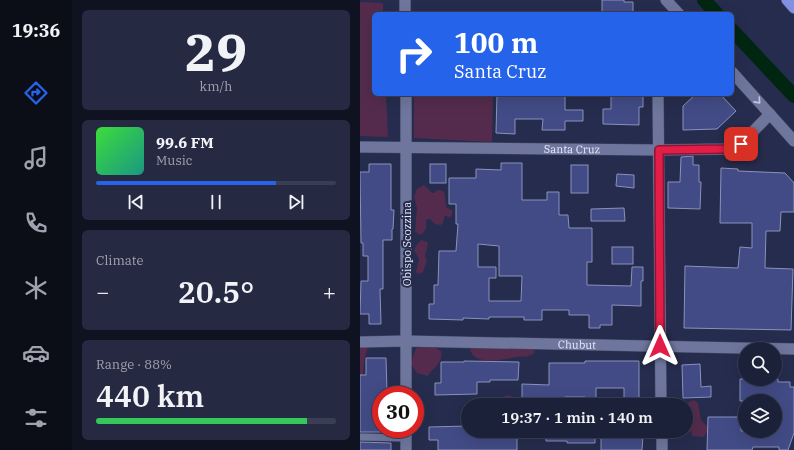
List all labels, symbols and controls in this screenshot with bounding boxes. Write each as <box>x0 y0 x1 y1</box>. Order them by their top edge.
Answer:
text: 29 <box>185 18 247 85</box>
text: 19:36 <box>12 19 60 42</box>
text: 100 m <box>454 24 538 61</box>
icon: right <box>388 28 440 80</box>
text: Santa Cruz <box>454 60 546 83</box>
text: km/h <box>200 78 232 95</box>
icon: directions <box>22 79 50 107</box>
one-way arrow <box>754 96 761 104</box>
pin <box>724 127 758 161</box>
text: 99.6 FM <box>156 133 214 152</box>
icon: arrive <box>730 133 752 155</box>
street label: Santa Cruz <box>544 142 601 156</box>
icon: music <box>22 144 50 172</box>
text: Music <box>156 152 193 169</box>
icon: previous <box>125 191 147 213</box>
icon: pause <box>205 191 227 213</box>
icon: next <box>285 191 307 213</box>
street label: Obispo Scozzina <box>400 202 414 286</box>
icon: phone <box>22 209 50 237</box>
text: Climate <box>96 252 143 269</box>
text: 20.5° <box>178 272 254 311</box>
icon: climate <box>22 274 50 302</box>
text: − <box>96 277 109 306</box>
text: + <box>323 277 336 306</box>
position arrow <box>639 325 681 367</box>
street label: Chubut <box>558 337 596 352</box>
icon: car <box>22 339 50 367</box>
map controls <box>738 342 782 438</box>
button: search <box>738 342 782 386</box>
text: Range · 88% <box>96 356 172 373</box>
text: 440 km <box>96 376 204 415</box>
speed limit sign: 30 <box>372 386 424 438</box>
button: layers <box>738 394 782 438</box>
icon: filters <box>22 404 50 432</box>
text: 19:37 · 1 min · 140 m <box>501 408 653 427</box>

